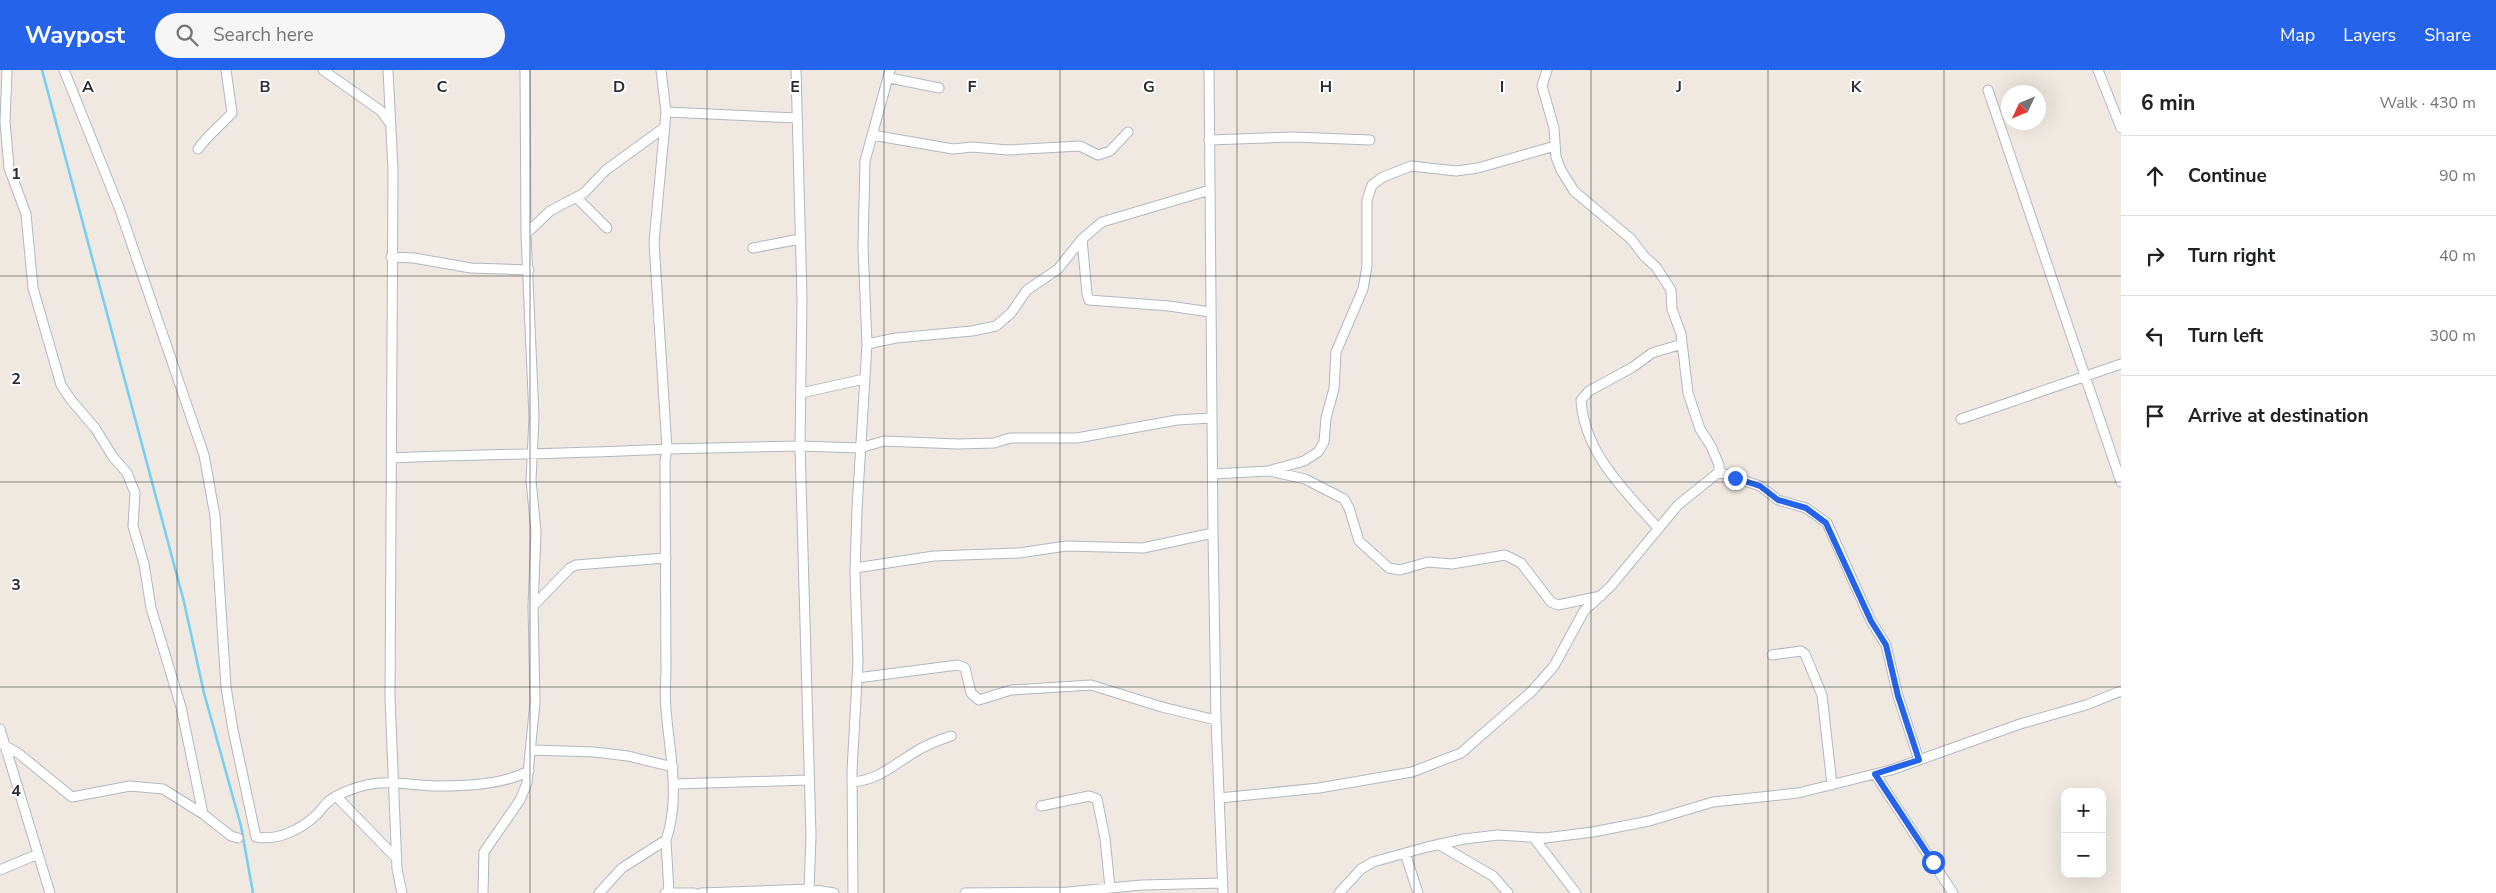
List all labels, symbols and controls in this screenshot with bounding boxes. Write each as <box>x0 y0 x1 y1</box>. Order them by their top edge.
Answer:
search box <box>155 13 505 58</box>
text: Waypost <box>25 19 125 51</box>
icon: search <box>173 21 201 49</box>
text: Search here <box>213 22 314 48</box>
text: Map <box>2280 23 2315 47</box>
text: Layers <box>2343 23 2396 47</box>
text: Share <box>2424 23 2471 47</box>
text: A <box>82 76 94 98</box>
text: B <box>259 76 271 98</box>
text: C <box>437 76 448 98</box>
text: D <box>613 76 625 98</box>
text: E <box>790 76 800 98</box>
text: F <box>968 76 977 98</box>
text: G <box>1143 76 1155 98</box>
text: H <box>1320 76 1332 98</box>
text: I <box>1500 76 1504 98</box>
text: J <box>1675 76 1682 98</box>
text: K <box>1851 76 1863 98</box>
north arrow <box>2001 85 2046 130</box>
text: 6 min <box>2141 89 2195 117</box>
text: Walk · 430 m <box>2380 92 2476 114</box>
icon: ahead <box>2141 162 2169 190</box>
text: 1 <box>11 163 21 185</box>
text: Continue <box>2188 163 2267 189</box>
text: 90 m <box>2439 165 2476 187</box>
icon: right <box>2141 242 2169 270</box>
text: Turn right <box>2188 243 2275 269</box>
text: 40 m <box>2439 245 2476 267</box>
icon: left <box>2141 322 2169 350</box>
text: Turn left <box>2188 323 2263 349</box>
text: 300 m <box>2429 325 2476 347</box>
text: 2 <box>11 368 21 390</box>
icon: arrive <box>2141 402 2169 430</box>
text: Arrive at destination <box>2188 403 2369 429</box>
route end <box>1724 467 1747 490</box>
text: 3 <box>11 574 21 596</box>
text: 4 <box>11 780 21 802</box>
map controls <box>2061 788 2106 878</box>
button: + <box>2061 788 2106 833</box>
button: − <box>2061 833 2106 878</box>
route start <box>1922 851 1945 874</box>

